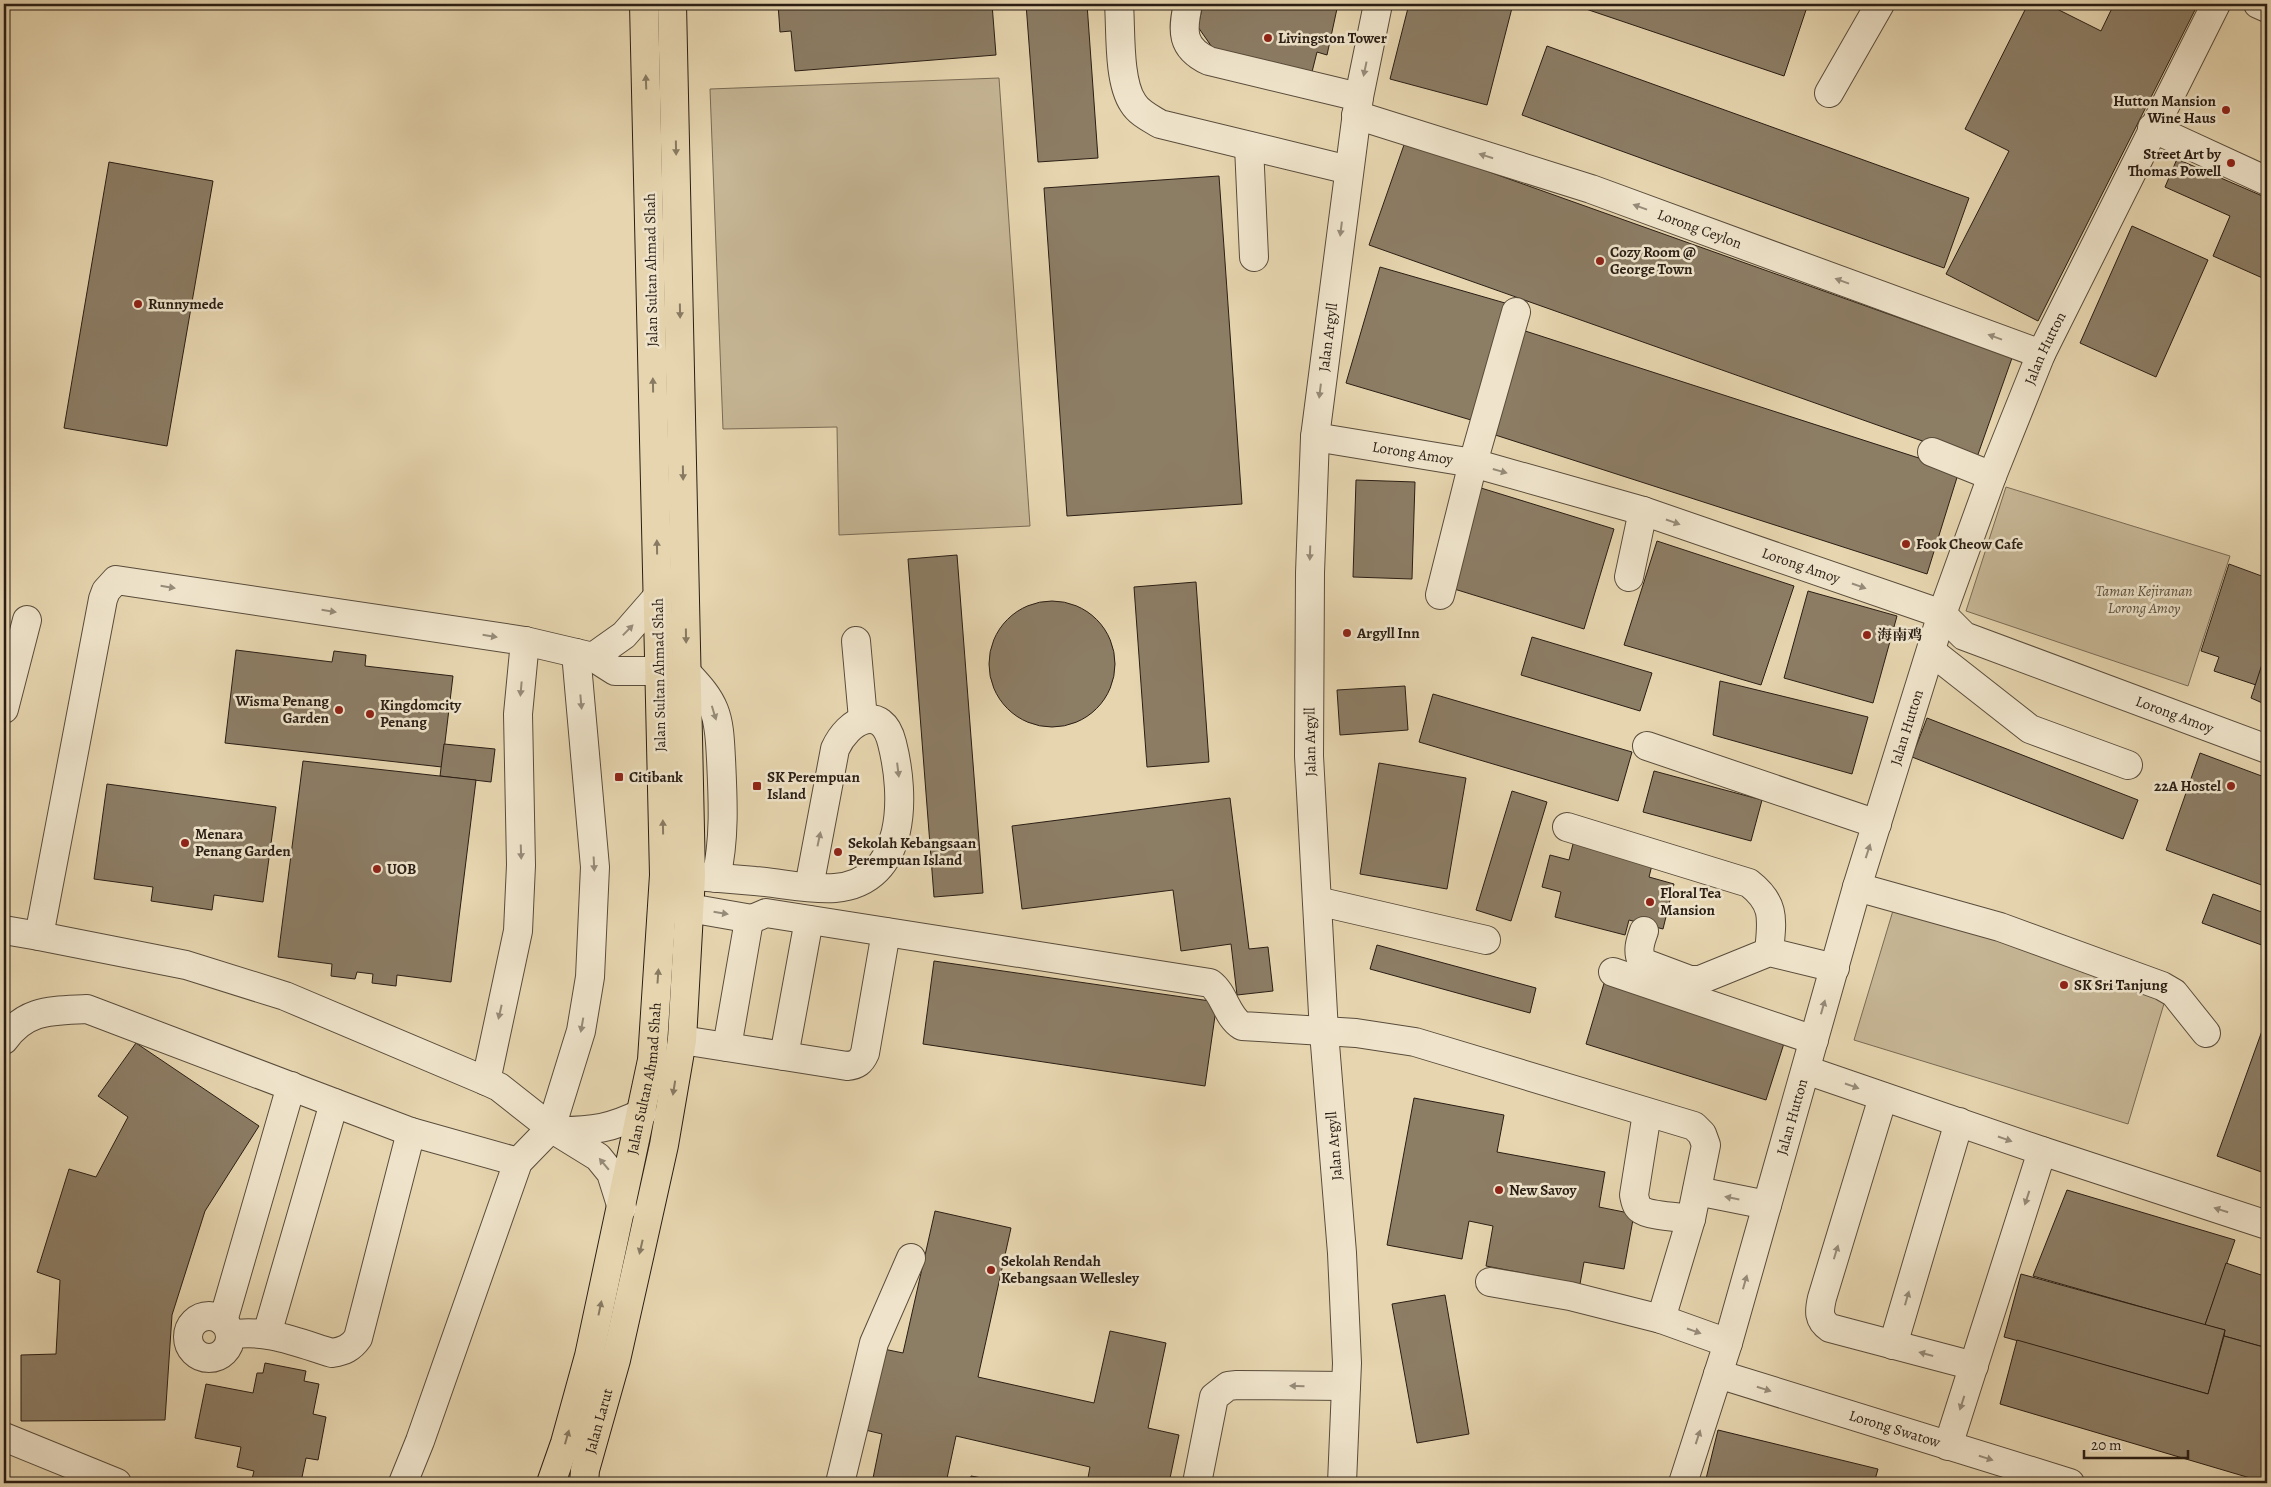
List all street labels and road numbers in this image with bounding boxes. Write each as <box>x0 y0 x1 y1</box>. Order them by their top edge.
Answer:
street label: Jalan Sultan Ahmad Shah <box>640 193 662 347</box>
street label: Lorong Ceylon <box>1654 204 1745 253</box>
street label: Jalan Argyll <box>1314 301 1342 373</box>
street label: Jalan Hutton <box>2020 308 2071 388</box>
street label: Lorong Amoy <box>1371 437 1455 470</box>
street label: Lorong Amoy <box>1759 543 1843 588</box>
street label: Jalan Sultan Ahmad Shah <box>648 598 670 752</box>
street label: Jalan Hutton <box>1885 687 1928 768</box>
street label: Lorong Amoy <box>2133 691 2217 738</box>
street label: Jalan Argyll <box>1299 707 1321 777</box>
street label: Jalan Sultan Ahmad Shah <box>622 1002 666 1156</box>
street label: Jalan Hutton <box>1772 1076 1812 1157</box>
street label: Jalan Argyll <box>1321 1110 1347 1181</box>
street label: Jalan Larut <box>580 1386 618 1456</box>
street label: Lorong Swatow <box>1847 1405 1943 1452</box>

